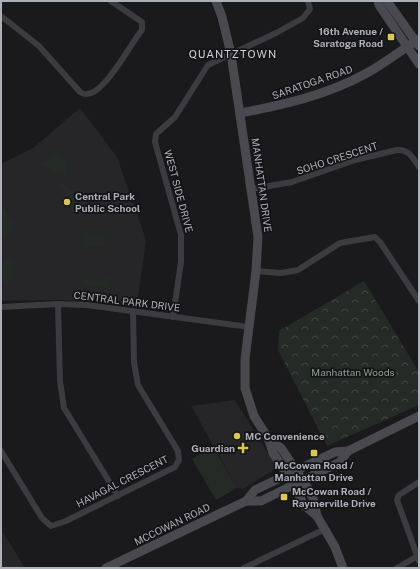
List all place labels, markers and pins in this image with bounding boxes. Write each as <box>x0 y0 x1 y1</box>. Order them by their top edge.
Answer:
place label: 16th Avenue / Saratoga Road <box>313 25 383 49</box>
marker: 16th Avenue / Saratoga Road <box>386 32 396 42</box>
place label: Central Park Public School <box>75 190 140 214</box>
marker: Central Park Public School <box>62 197 72 207</box>
place label: MC Convenience <box>245 430 325 442</box>
marker: MC Convenience <box>232 431 242 441</box>
place label: Guardian <box>191 442 235 454</box>
marker: Guardian <box>238 443 248 453</box>
marker: McCowan Road / Manhattan Drive <box>309 448 319 458</box>
place label: McCowan Road / Manhattan Drive <box>274 459 354 483</box>
place label: McCowan Road / Raymerville Drive <box>292 485 376 509</box>
marker: McCowan Road / Raymerville Drive <box>279 492 289 502</box>

